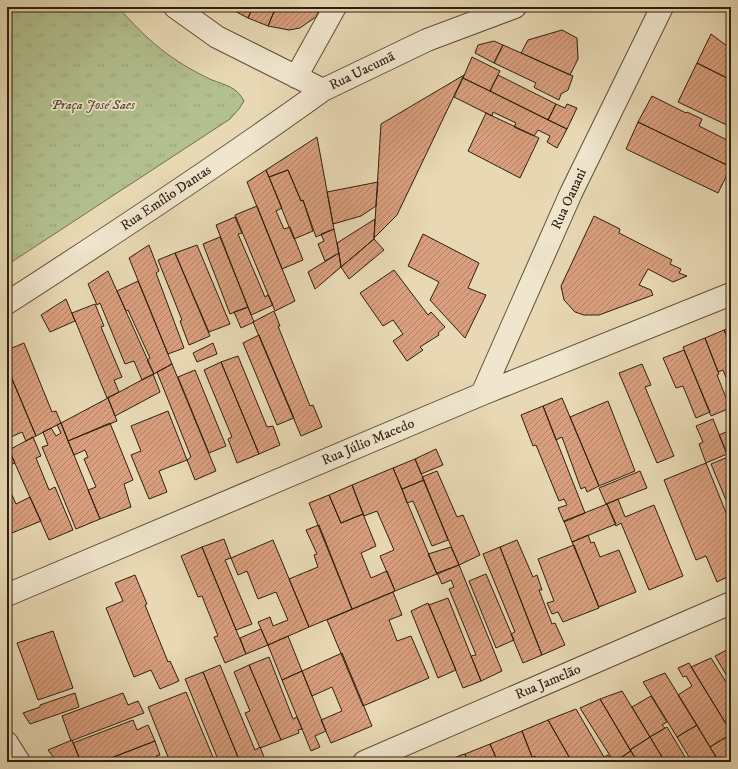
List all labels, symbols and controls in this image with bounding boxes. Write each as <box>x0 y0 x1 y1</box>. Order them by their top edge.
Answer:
street label: Rua Uacumã <box>326 47 398 95</box>
park label: Praça José Saes <box>51 96 136 114</box>
street label: Rua Emílio Dantas <box>117 161 215 235</box>
street label: Rua Oanani <box>547 165 591 232</box>
street label: Rua Júlio Macedo <box>319 414 417 470</box>
street label: Rua Jamelão <box>512 660 584 704</box>

